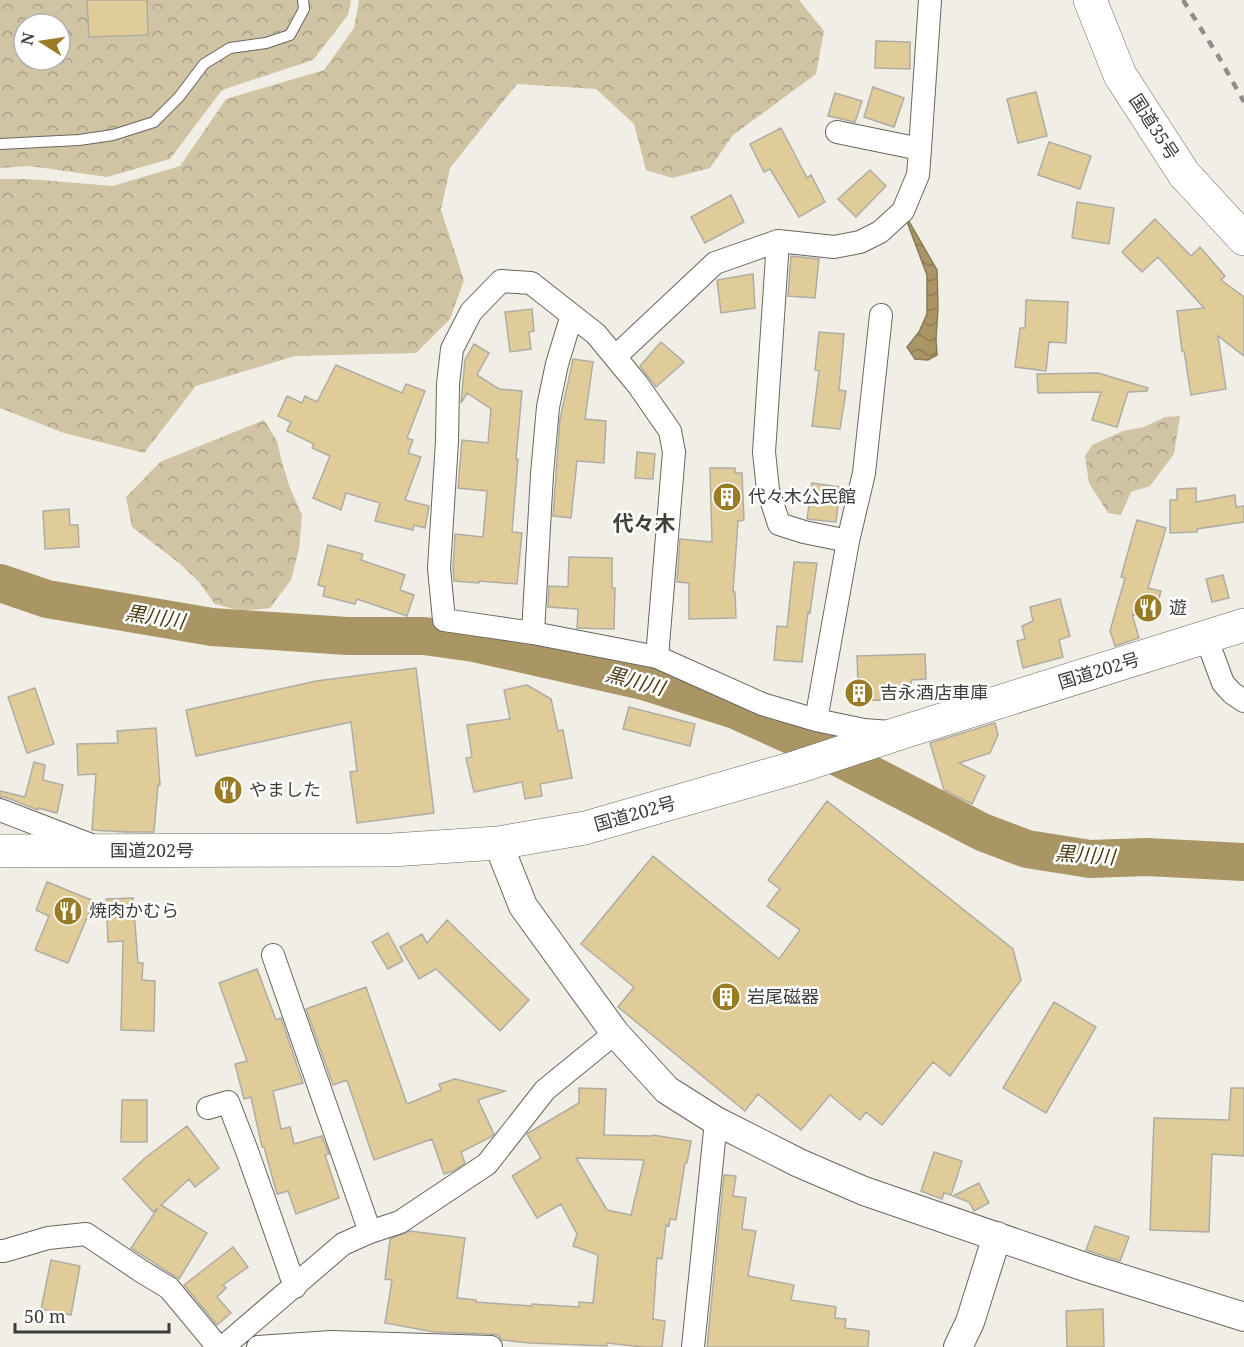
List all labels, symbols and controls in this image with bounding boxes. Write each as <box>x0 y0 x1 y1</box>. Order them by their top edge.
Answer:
north arrow <box>12 12 72 72</box>
text: N <box>15 30 39 47</box>
street label: 国道35号 <box>1125 89 1185 164</box>
building icon: 代々木公民館 <box>711 481 743 513</box>
place label: 代々木公民館 <box>748 484 856 508</box>
district label: 代々木 <box>613 509 676 537</box>
restaurant icon: 遊 <box>1132 592 1164 624</box>
place label: 遊 <box>1169 595 1187 619</box>
water label: 黒川川 <box>123 598 189 635</box>
street label: 国道202号 <box>1055 646 1142 694</box>
water label: 黒川川 <box>603 660 670 702</box>
building icon: 吉永酒店車庫 <box>843 677 875 709</box>
place label: 吉永酒店車庫 <box>880 680 988 704</box>
restaurant icon: やました <box>212 774 244 806</box>
place label: やました <box>249 777 321 801</box>
street label: 国道202号 <box>591 790 678 836</box>
street label: 国道202号 <box>110 838 194 862</box>
water label: 黒川川 <box>1054 839 1118 870</box>
restaurant icon: 焼肉かむら <box>52 895 84 927</box>
place label: 焼肉かむら <box>89 898 179 922</box>
building icon: 岩尾磁器 <box>710 981 742 1013</box>
place label: 岩尾磁器 <box>747 984 819 1008</box>
scale bar <box>15 1296 170 1334</box>
text: 50 m <box>24 1304 66 1328</box>

